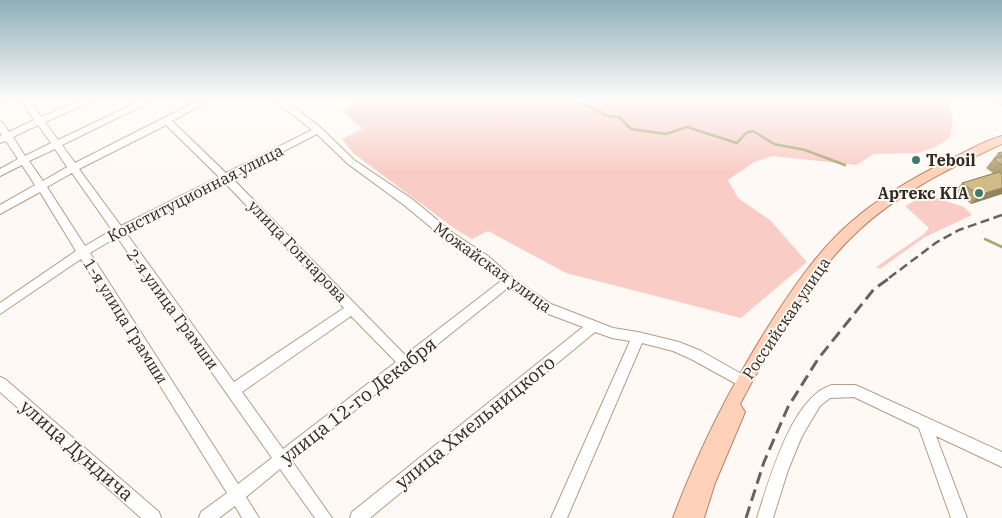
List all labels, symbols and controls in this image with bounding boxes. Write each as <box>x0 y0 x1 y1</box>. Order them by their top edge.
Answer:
street label: Конституционная улица <box>104 140 287 246</box>
place label: Teboil <box>926 150 976 170</box>
marker: Teboil <box>910 154 922 166</box>
place label: Артекс KIA <box>878 183 969 203</box>
marker: Артекс KIA <box>973 187 985 199</box>
street label: улица Гончарова <box>244 196 352 306</box>
street label: Можайская улица <box>430 217 556 317</box>
street label: 2-я улица Грамши <box>123 245 223 373</box>
street label: Российская улица <box>738 253 834 383</box>
street label: 1-я улица Грамши <box>79 255 173 387</box>
street label: улица 12-го Декабря <box>275 331 441 469</box>
street label: улица Хмельницкого <box>390 350 560 494</box>
street label: улица Дундича <box>15 394 139 506</box>

